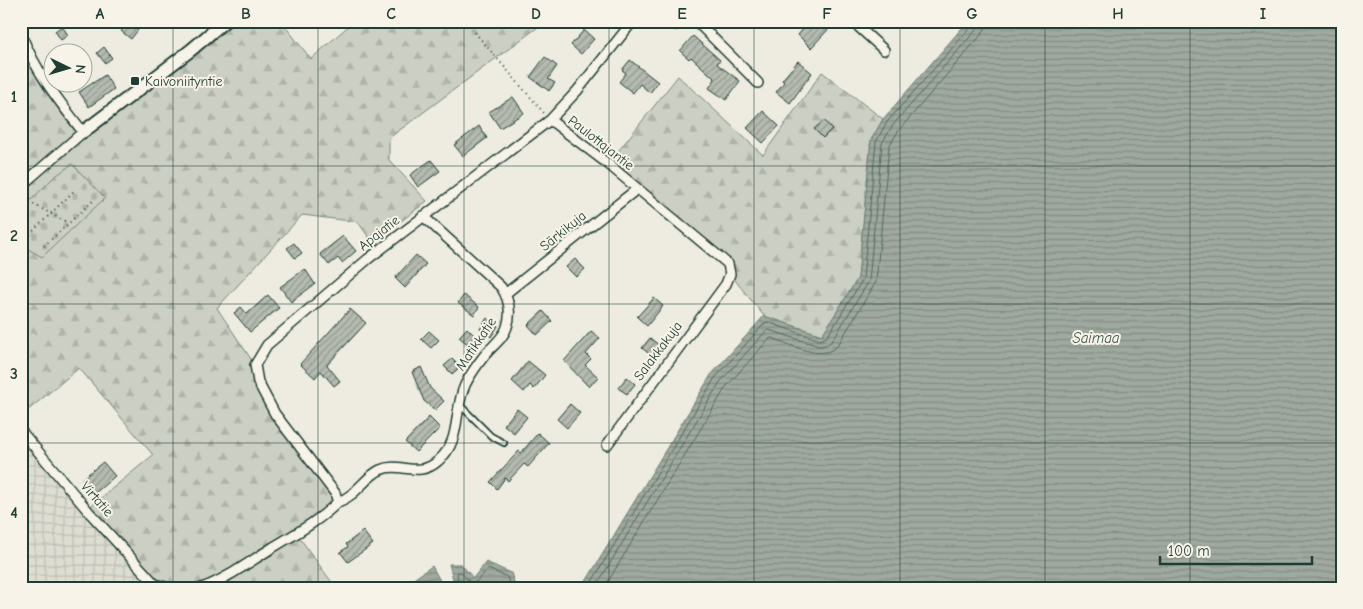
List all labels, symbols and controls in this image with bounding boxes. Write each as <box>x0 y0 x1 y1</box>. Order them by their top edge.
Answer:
text: A <box>96 5 105 23</box>
text: B <box>241 5 251 23</box>
text: C <box>386 5 396 23</box>
text: D <box>531 5 541 23</box>
text: E <box>677 5 687 23</box>
text: F <box>822 5 832 23</box>
text: G <box>966 5 978 23</box>
text: H <box>1112 5 1124 23</box>
text: I <box>1260 5 1266 23</box>
north arrow <box>42 42 92 92</box>
text: N <box>72 64 89 74</box>
place label: Kaivoniityntie <box>145 73 223 90</box>
marker: Kaivoniityntie <box>129 75 141 87</box>
text: 1 <box>11 88 17 106</box>
street label: Paulottajantie <box>565 112 637 174</box>
street label: Särkikuja <box>536 207 590 255</box>
street label: Apajatie <box>355 212 403 254</box>
text: 2 <box>10 227 18 245</box>
street label: Matikkatie <box>452 314 500 374</box>
street label: Salakkakuja <box>630 318 686 384</box>
water label: Saimaa <box>1072 329 1120 347</box>
text: 3 <box>10 365 18 383</box>
street label: Virtatie <box>77 478 117 520</box>
text: 4 <box>10 504 18 522</box>
scale bar <box>1160 534 1313 566</box>
text: 100 m <box>1168 542 1210 560</box>

